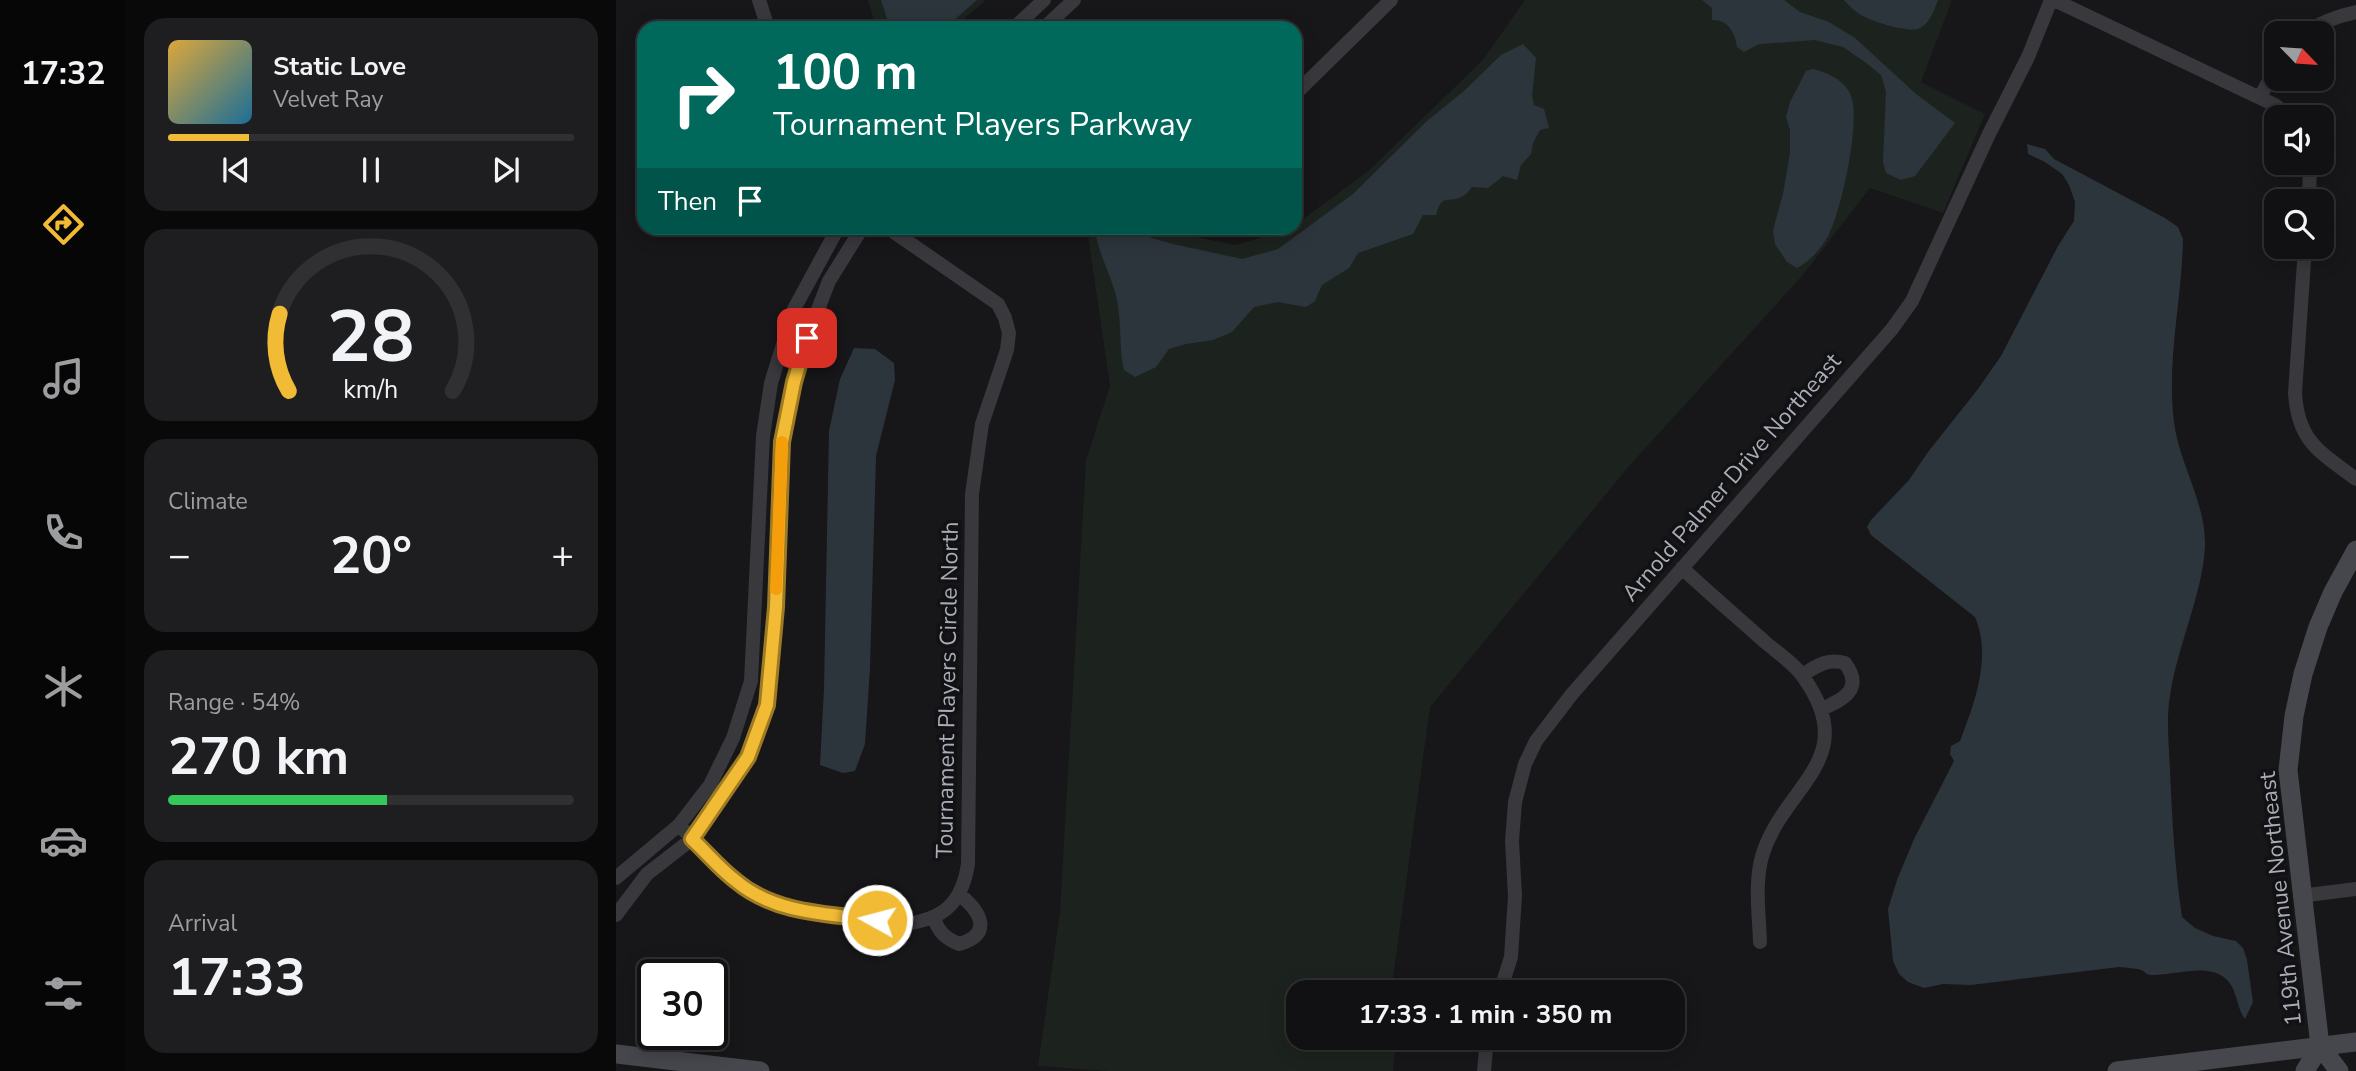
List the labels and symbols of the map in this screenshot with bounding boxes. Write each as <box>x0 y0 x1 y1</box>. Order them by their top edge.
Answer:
north arrow <box>2264 21 2334 91</box>
pin <box>777 308 837 368</box>
street label: Arnold Palmer Drive Northeast <box>1615 346 1849 608</box>
street label: Tournament Players Circle North <box>929 521 966 859</box>
street label: 119th Avenue Northeast <box>2252 769 2309 1028</box>
position arrow <box>840 883 914 957</box>
speed limit sign: 30 <box>637 959 728 1050</box>

